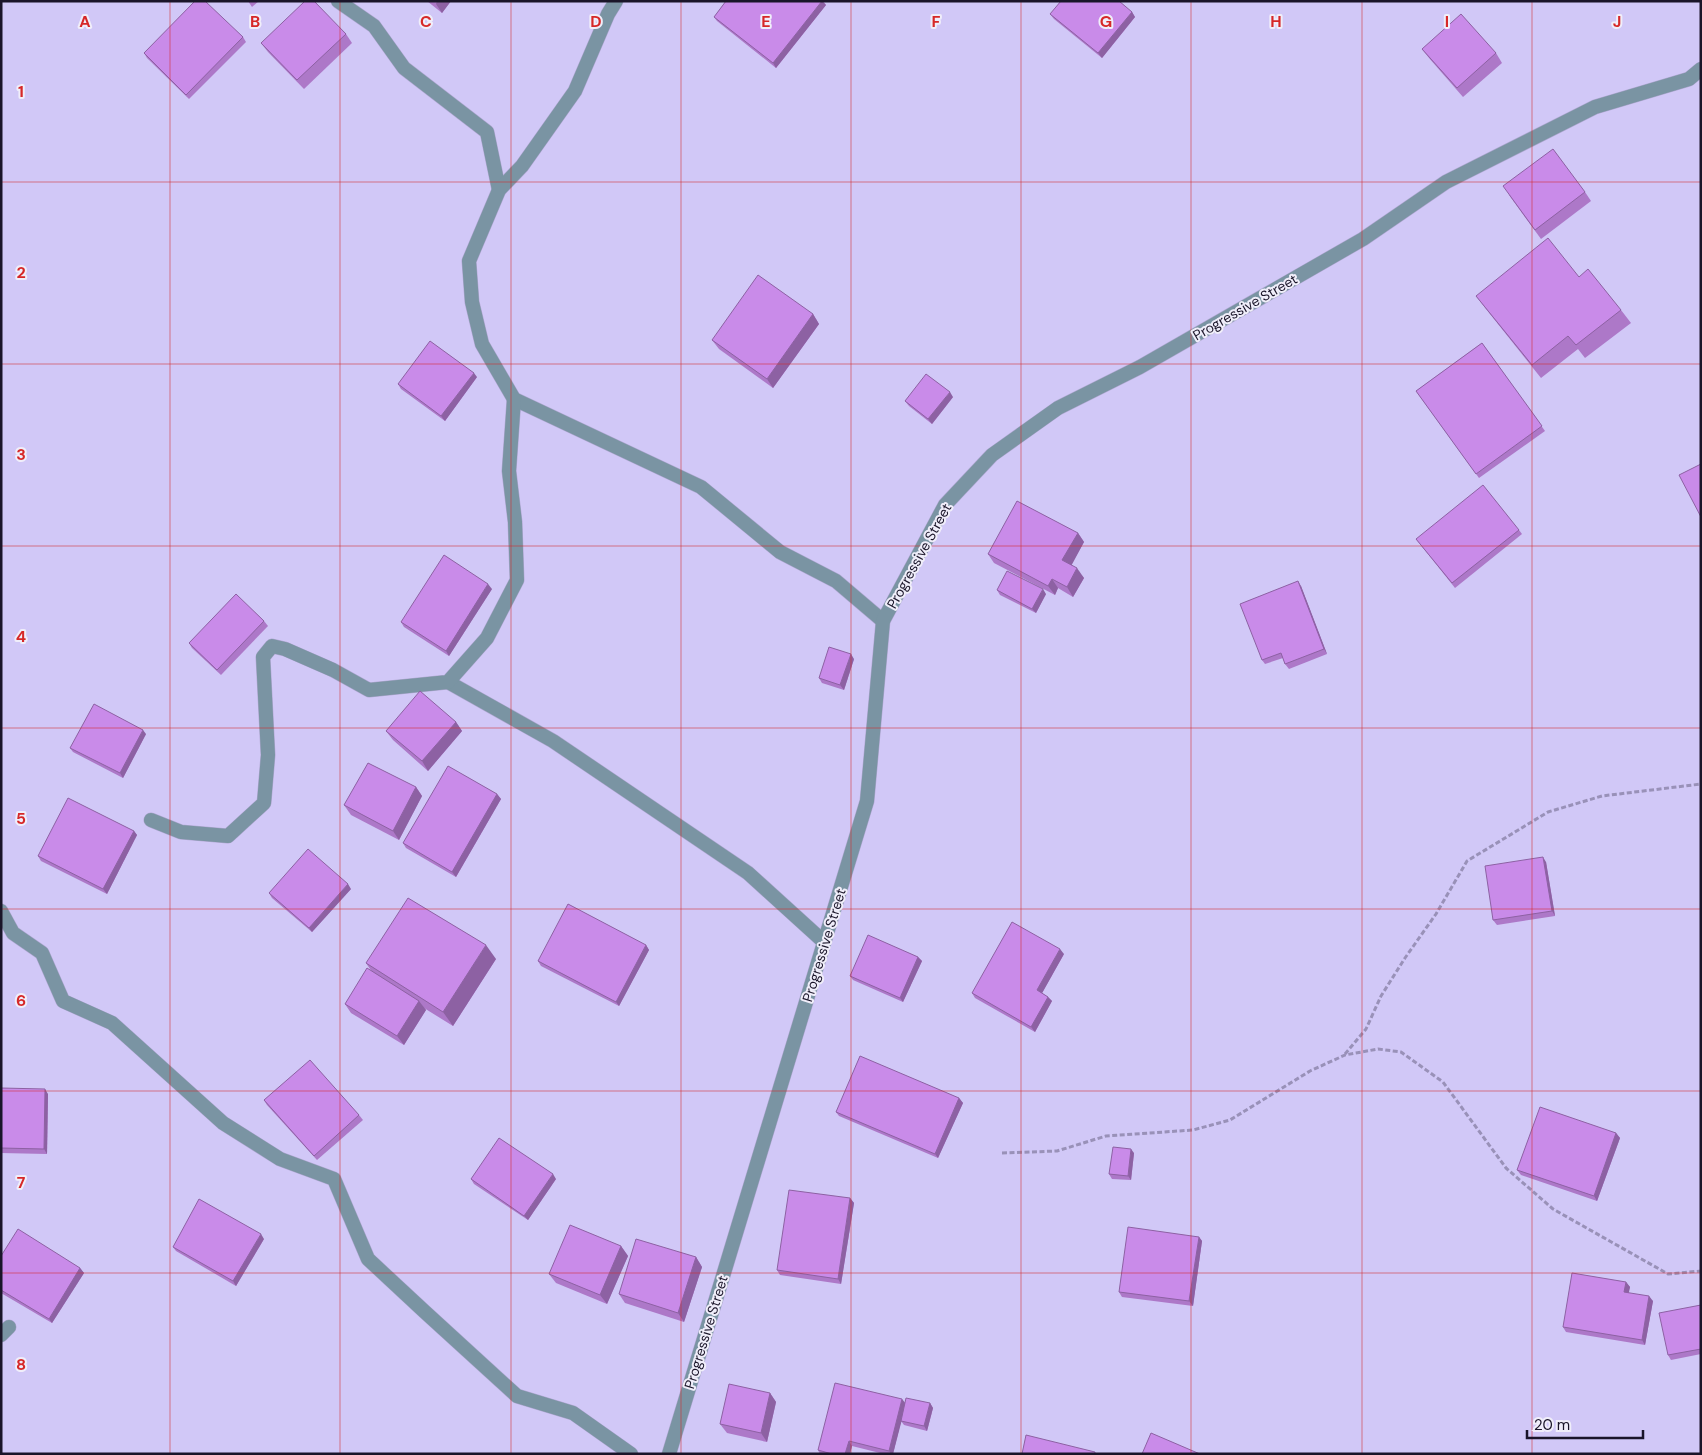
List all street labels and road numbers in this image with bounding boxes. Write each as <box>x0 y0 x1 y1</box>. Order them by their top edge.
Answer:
street label: Progressive Street <box>1190 270 1300 344</box>
street label: Progressive Street <box>883 500 955 612</box>
street label: Progressive Street <box>798 886 850 1004</box>
street label: Progressive Street <box>680 1273 732 1391</box>

